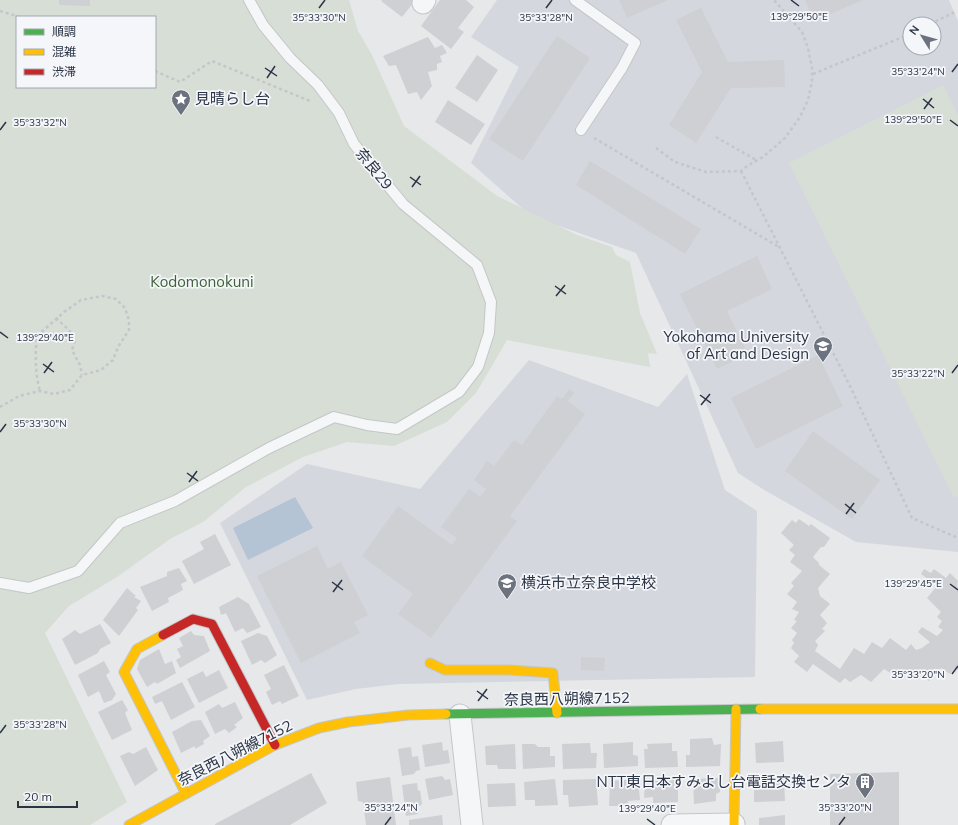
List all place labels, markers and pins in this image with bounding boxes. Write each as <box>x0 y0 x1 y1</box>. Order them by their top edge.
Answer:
place icon: 見晴らし台 <box>170 88 192 116</box>
place label: 見晴らし台 <box>195 89 270 108</box>
place label: Yokohama University of Art and Design <box>663 327 809 363</box>
school or university icon: Yokohama University of Art and Design <box>812 335 834 363</box>
school or university icon: 横浜市立奈良中学校 <box>496 572 518 600</box>
place label: 横浜市立奈良中学校 <box>521 573 656 592</box>
building icon: NTT東日本すみよし台電話交換センタ <box>854 771 876 799</box>
place label: NTT東日本すみよし台電話交換センタ <box>597 772 851 791</box>

